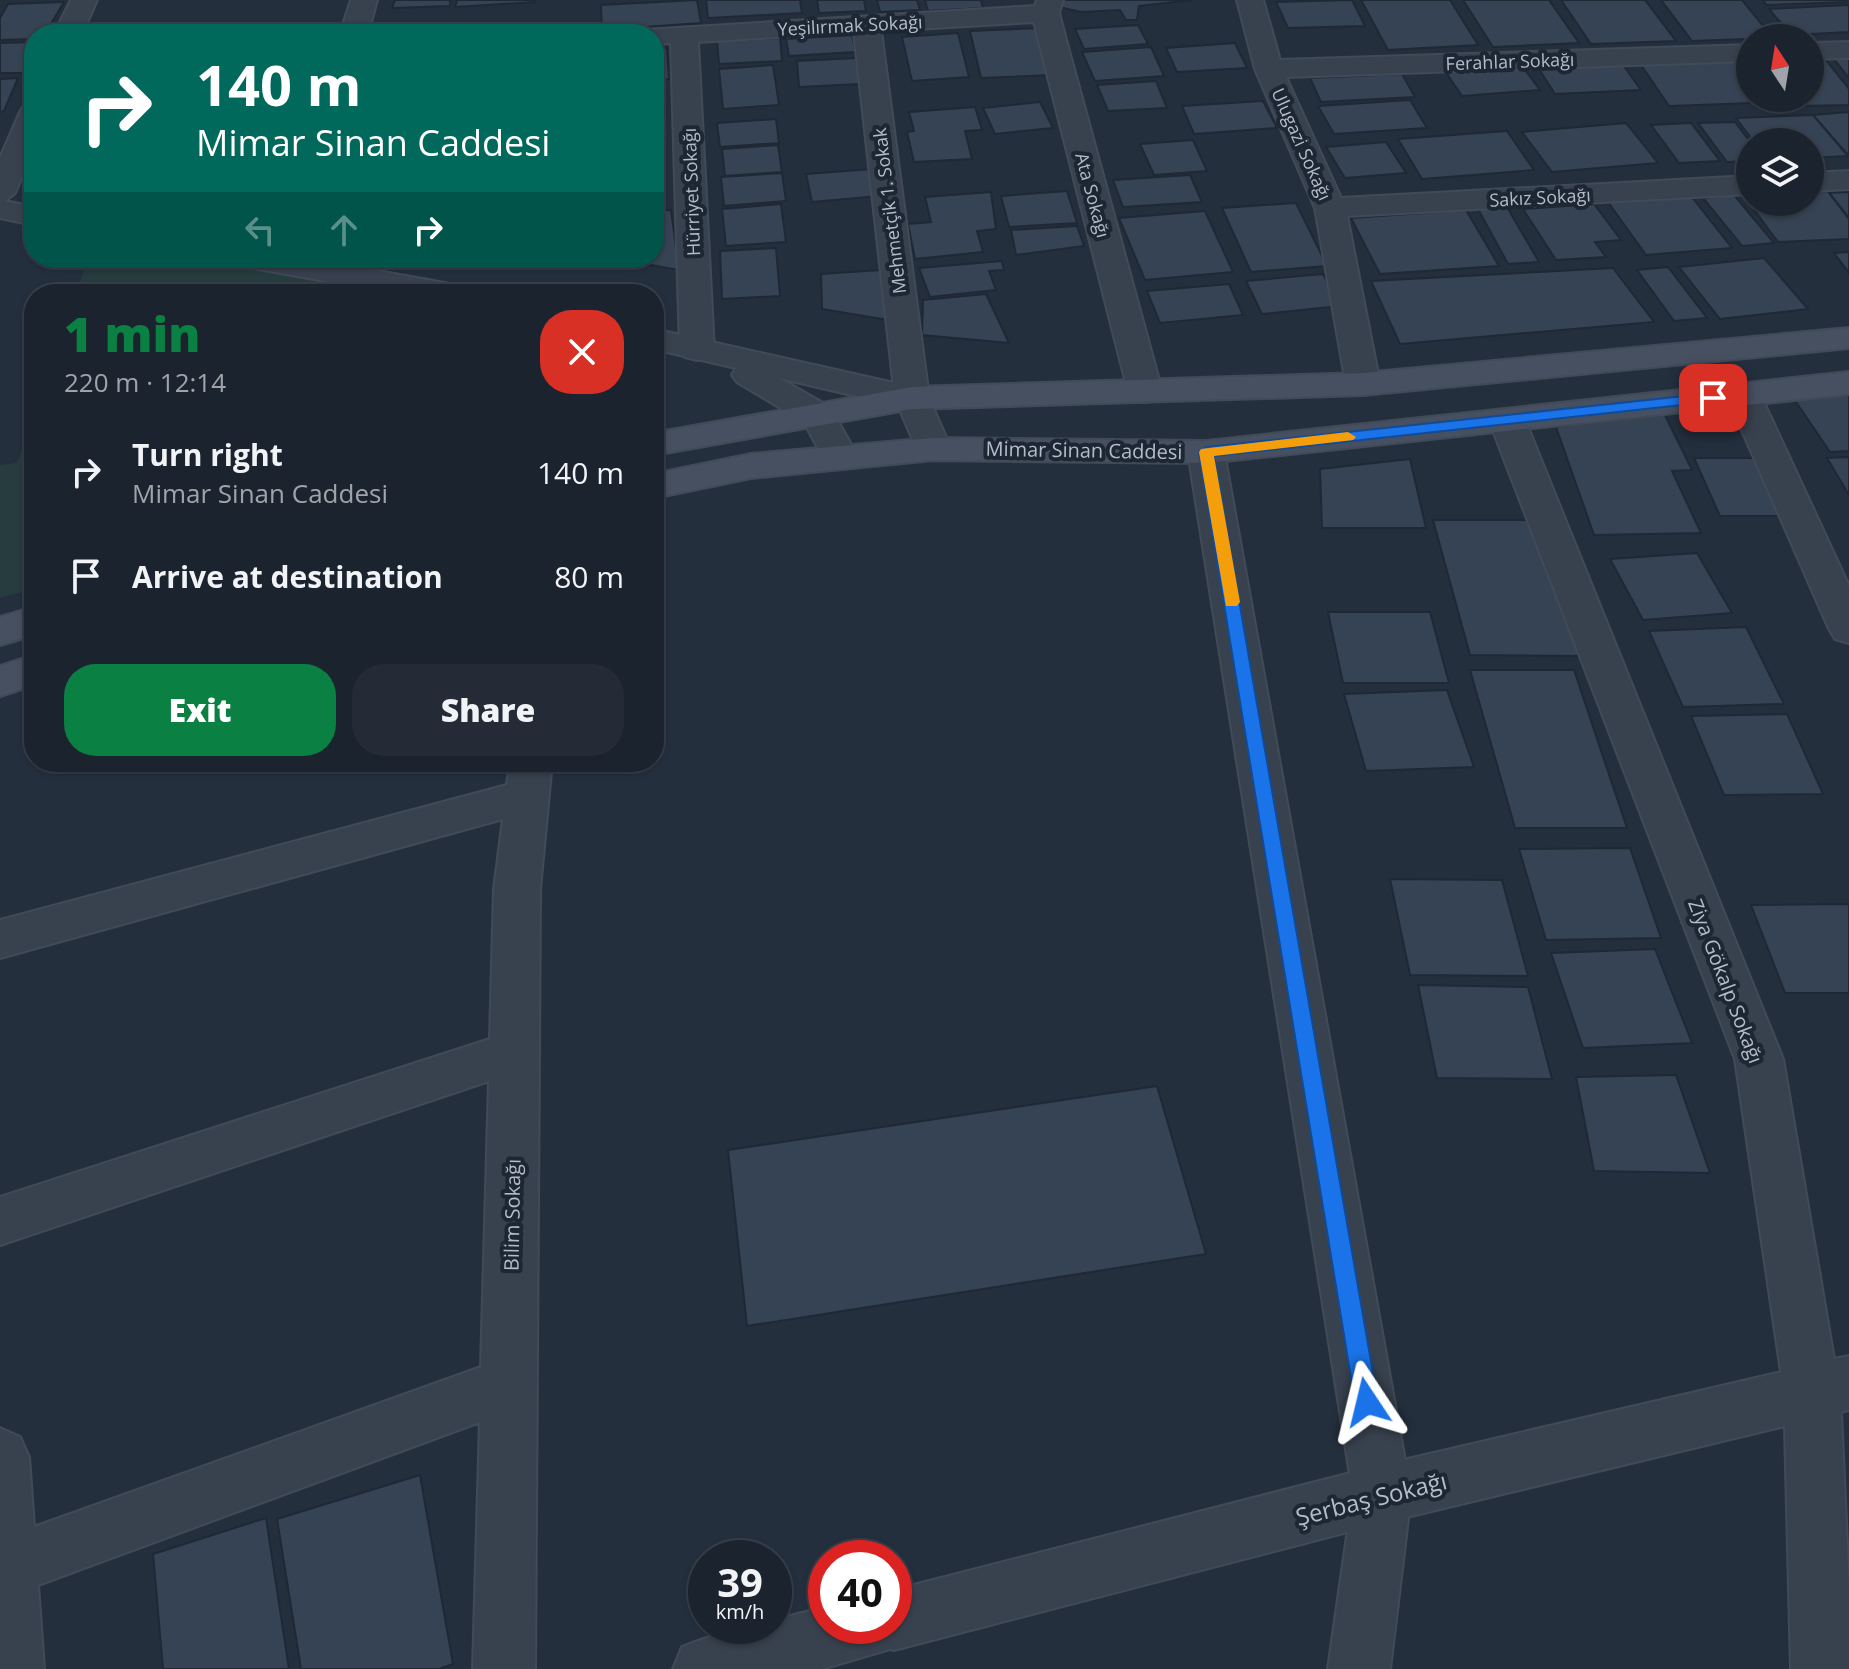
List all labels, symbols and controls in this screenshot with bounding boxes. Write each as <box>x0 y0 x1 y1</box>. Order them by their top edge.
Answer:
street label: Yeşilırmak Sokağı <box>777 9 923 41</box>
north arrow <box>1736 24 1824 112</box>
map controls <box>1736 24 1824 216</box>
text: 140 m <box>196 46 362 122</box>
street label: Ferahlar Sokağı <box>1445 47 1575 75</box>
icon: right <box>64 56 168 160</box>
street label: Ulugazi Sokağı <box>1267 84 1337 204</box>
text: Mimar Sinan Caddesi <box>196 118 550 167</box>
street label: Mehmetçik 1. Sokak <box>867 126 911 295</box>
street label: Hürriyet Sokağı <box>677 127 705 257</box>
button: layers <box>1736 128 1824 216</box>
street label: Ata Sokağı <box>1070 150 1116 240</box>
street label: Sakız Sokağı <box>1489 182 1591 212</box>
icon: left <box>238 208 282 252</box>
icon: ahead <box>322 208 366 252</box>
icon: right <box>406 208 450 252</box>
text: 1 min <box>64 301 200 366</box>
button: close <box>540 310 624 394</box>
text: 220 m · 12:14 <box>64 364 226 400</box>
pin <box>1679 364 1747 432</box>
icon: arrive <box>1691 376 1735 420</box>
text: Turn right <box>132 434 283 475</box>
street label: Mimar Sinan Caddesi <box>985 435 1183 465</box>
icon: right <box>64 450 108 494</box>
text: 140 m <box>537 452 624 493</box>
text: Mimar Sinan Caddesi <box>132 475 388 511</box>
icon: arrive <box>64 554 108 598</box>
text: Arrive at destination <box>132 556 443 597</box>
text: 80 m <box>554 556 624 597</box>
button: Exit <box>64 664 336 756</box>
button: Share <box>352 664 624 756</box>
street label: Ziya Gökalp Sokağı <box>1682 895 1770 1067</box>
street label: Bilim Sokağı <box>498 1159 526 1271</box>
position arrow <box>1325 1360 1409 1444</box>
street label: Şerbaş Sokağı <box>1292 1463 1450 1533</box>
speed limit sign: 40 <box>808 1540 912 1644</box>
text: 39 <box>717 1554 763 1609</box>
text: km/h <box>716 1598 764 1625</box>

